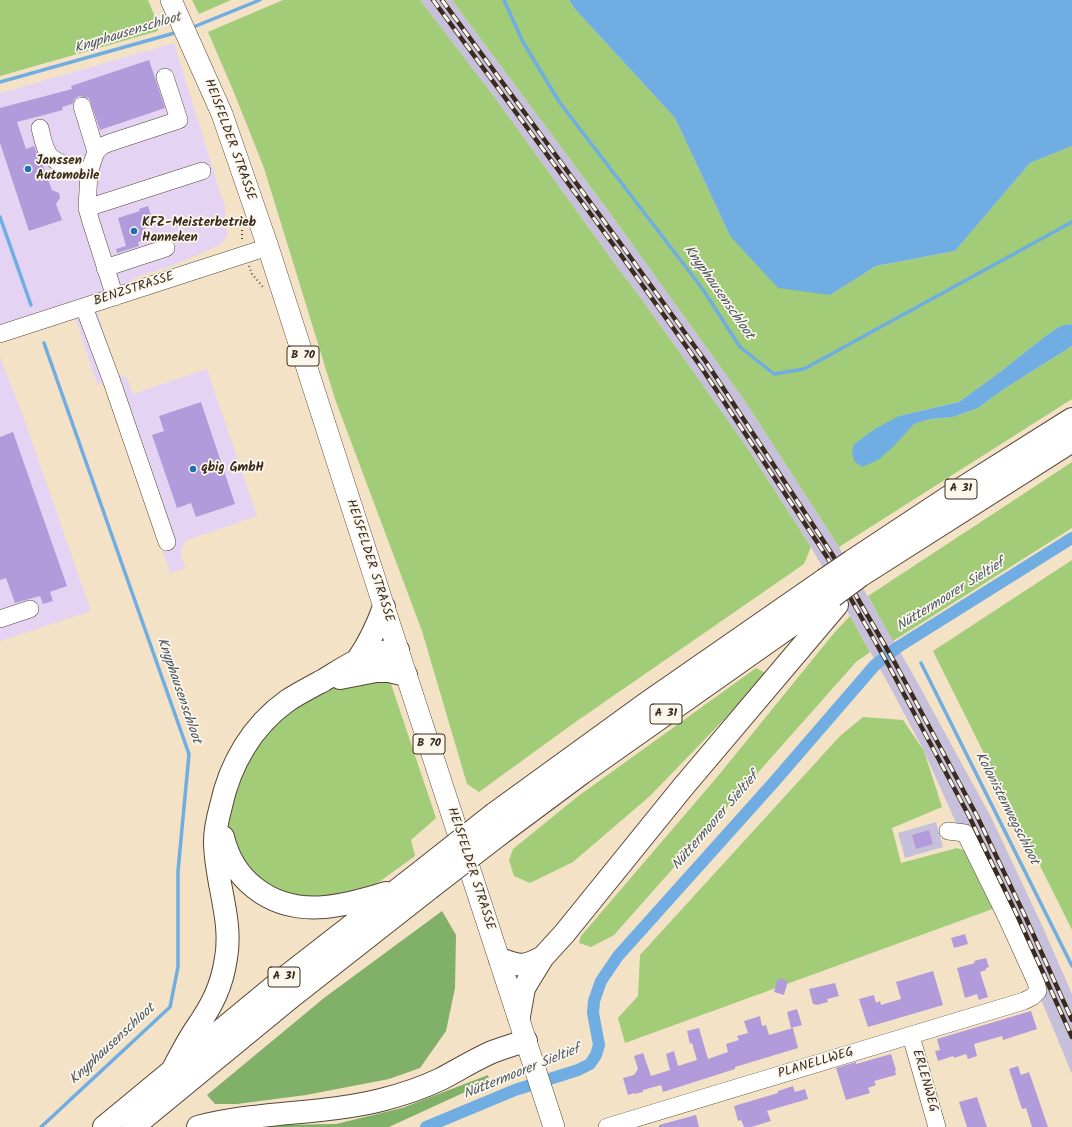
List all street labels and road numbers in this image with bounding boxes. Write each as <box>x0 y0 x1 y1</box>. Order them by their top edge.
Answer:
street label: HEISFELDER STRASSE <box>200 77 258 203</box>
street label: BENZSTRASSE <box>92 270 176 310</box>
road number: B 70 <box>287 346 319 366</box>
road number: A 31 <box>945 479 977 499</box>
street label: HEISFELDER STRASSE <box>342 498 396 624</box>
road number: A 31 <box>650 704 682 724</box>
road number: B 70 <box>413 734 445 754</box>
street label: HEISFELDER STRASSE <box>443 806 497 932</box>
road number: A 31 <box>268 967 300 987</box>
street label: PLANELLWEG <box>776 1045 856 1083</box>
street label: ERLENWEG <box>908 1048 940 1114</box>

